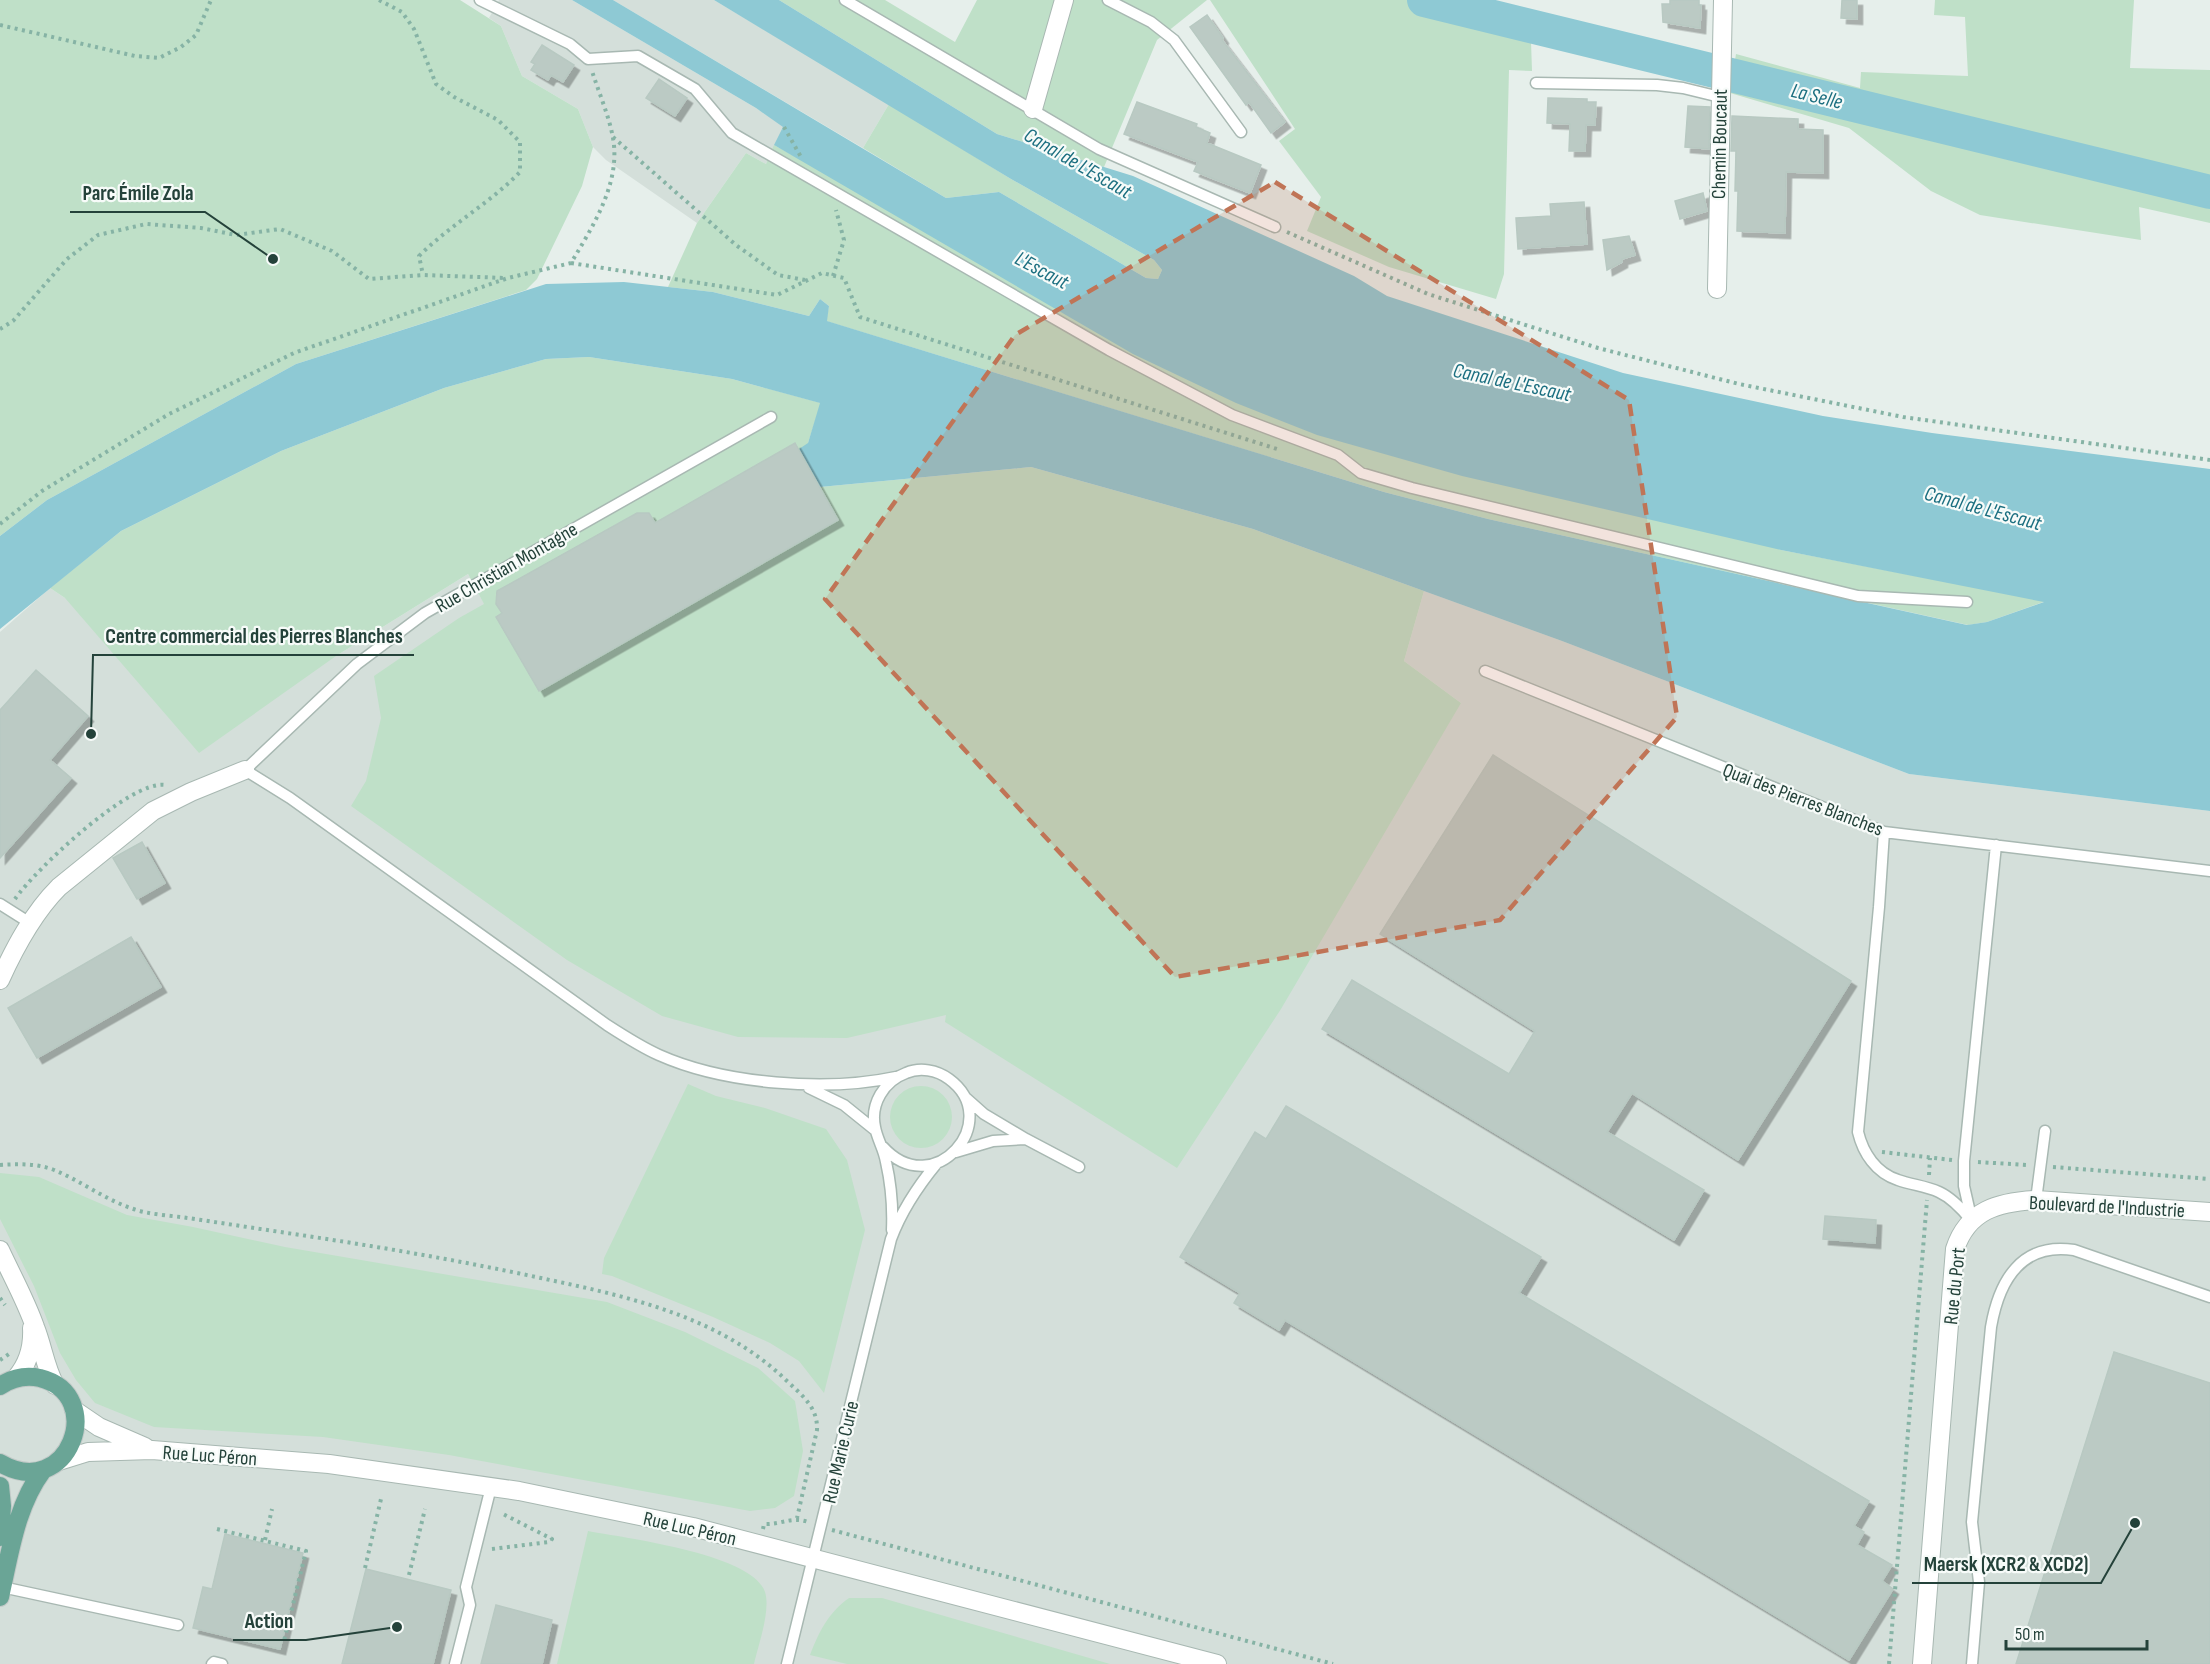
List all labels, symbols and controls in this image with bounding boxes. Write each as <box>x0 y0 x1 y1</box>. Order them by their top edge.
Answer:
water label: La Selle <box>1789 78 1845 115</box>
street label: Chemin Boucaut <box>1707 89 1733 199</box>
water label: Canal de L'Escaut <box>1020 123 1137 205</box>
callout: Parc Émile Zola <box>70 173 205 212</box>
text: Parc Émile Zola <box>82 181 194 206</box>
water label: L'Escaut <box>1011 246 1073 295</box>
water label: Canal de L'Escaut <box>1451 358 1574 407</box>
water label: Canal de L'Escaut <box>1922 481 2045 536</box>
street label: Rue Christian Montagne <box>431 517 582 618</box>
callout: Centre commercial des Pierres Blanches <box>93 616 414 655</box>
text: Centre commercial des Pierres Blanches <box>105 624 403 649</box>
street label: Quai des Pierres Blanches <box>1719 758 1886 842</box>
street label: Boulevard de l'Industrie <box>2029 1191 2185 1223</box>
street label: Rue du Port <box>1939 1246 1971 1326</box>
street label: Rue Marie Curie <box>818 1399 864 1506</box>
street label: Rue Luc Péron <box>162 1441 258 1471</box>
street label: Rue Luc Péron <box>641 1507 739 1551</box>
callout: Maersk (XCR2 & XCD2) <box>1912 1544 2101 1583</box>
text: Maersk (XCR2 & XCD2) <box>1924 1552 2088 1577</box>
callout: Action <box>233 1601 306 1640</box>
text: Action <box>244 1609 293 1634</box>
scale bar <box>2006 1613 2147 1651</box>
text: 50 m <box>2015 1624 2045 1645</box>

